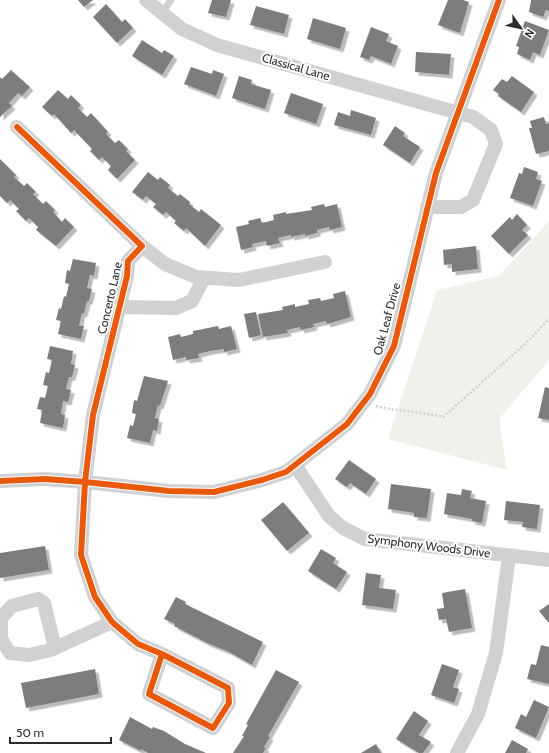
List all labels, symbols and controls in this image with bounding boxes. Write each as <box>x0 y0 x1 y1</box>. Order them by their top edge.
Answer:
north arrow <box>501 8 541 48</box>
text: N <box>521 26 537 41</box>
street label: Classical Lane <box>261 50 332 83</box>
street label: Concerto Lane <box>94 260 125 336</box>
street label: Oak Leaf Drive <box>370 281 403 357</box>
street label: Symphony Woods Drive <box>367 531 491 560</box>
scale bar <box>10 719 111 745</box>
text: 50 m <box>16 725 44 740</box>

